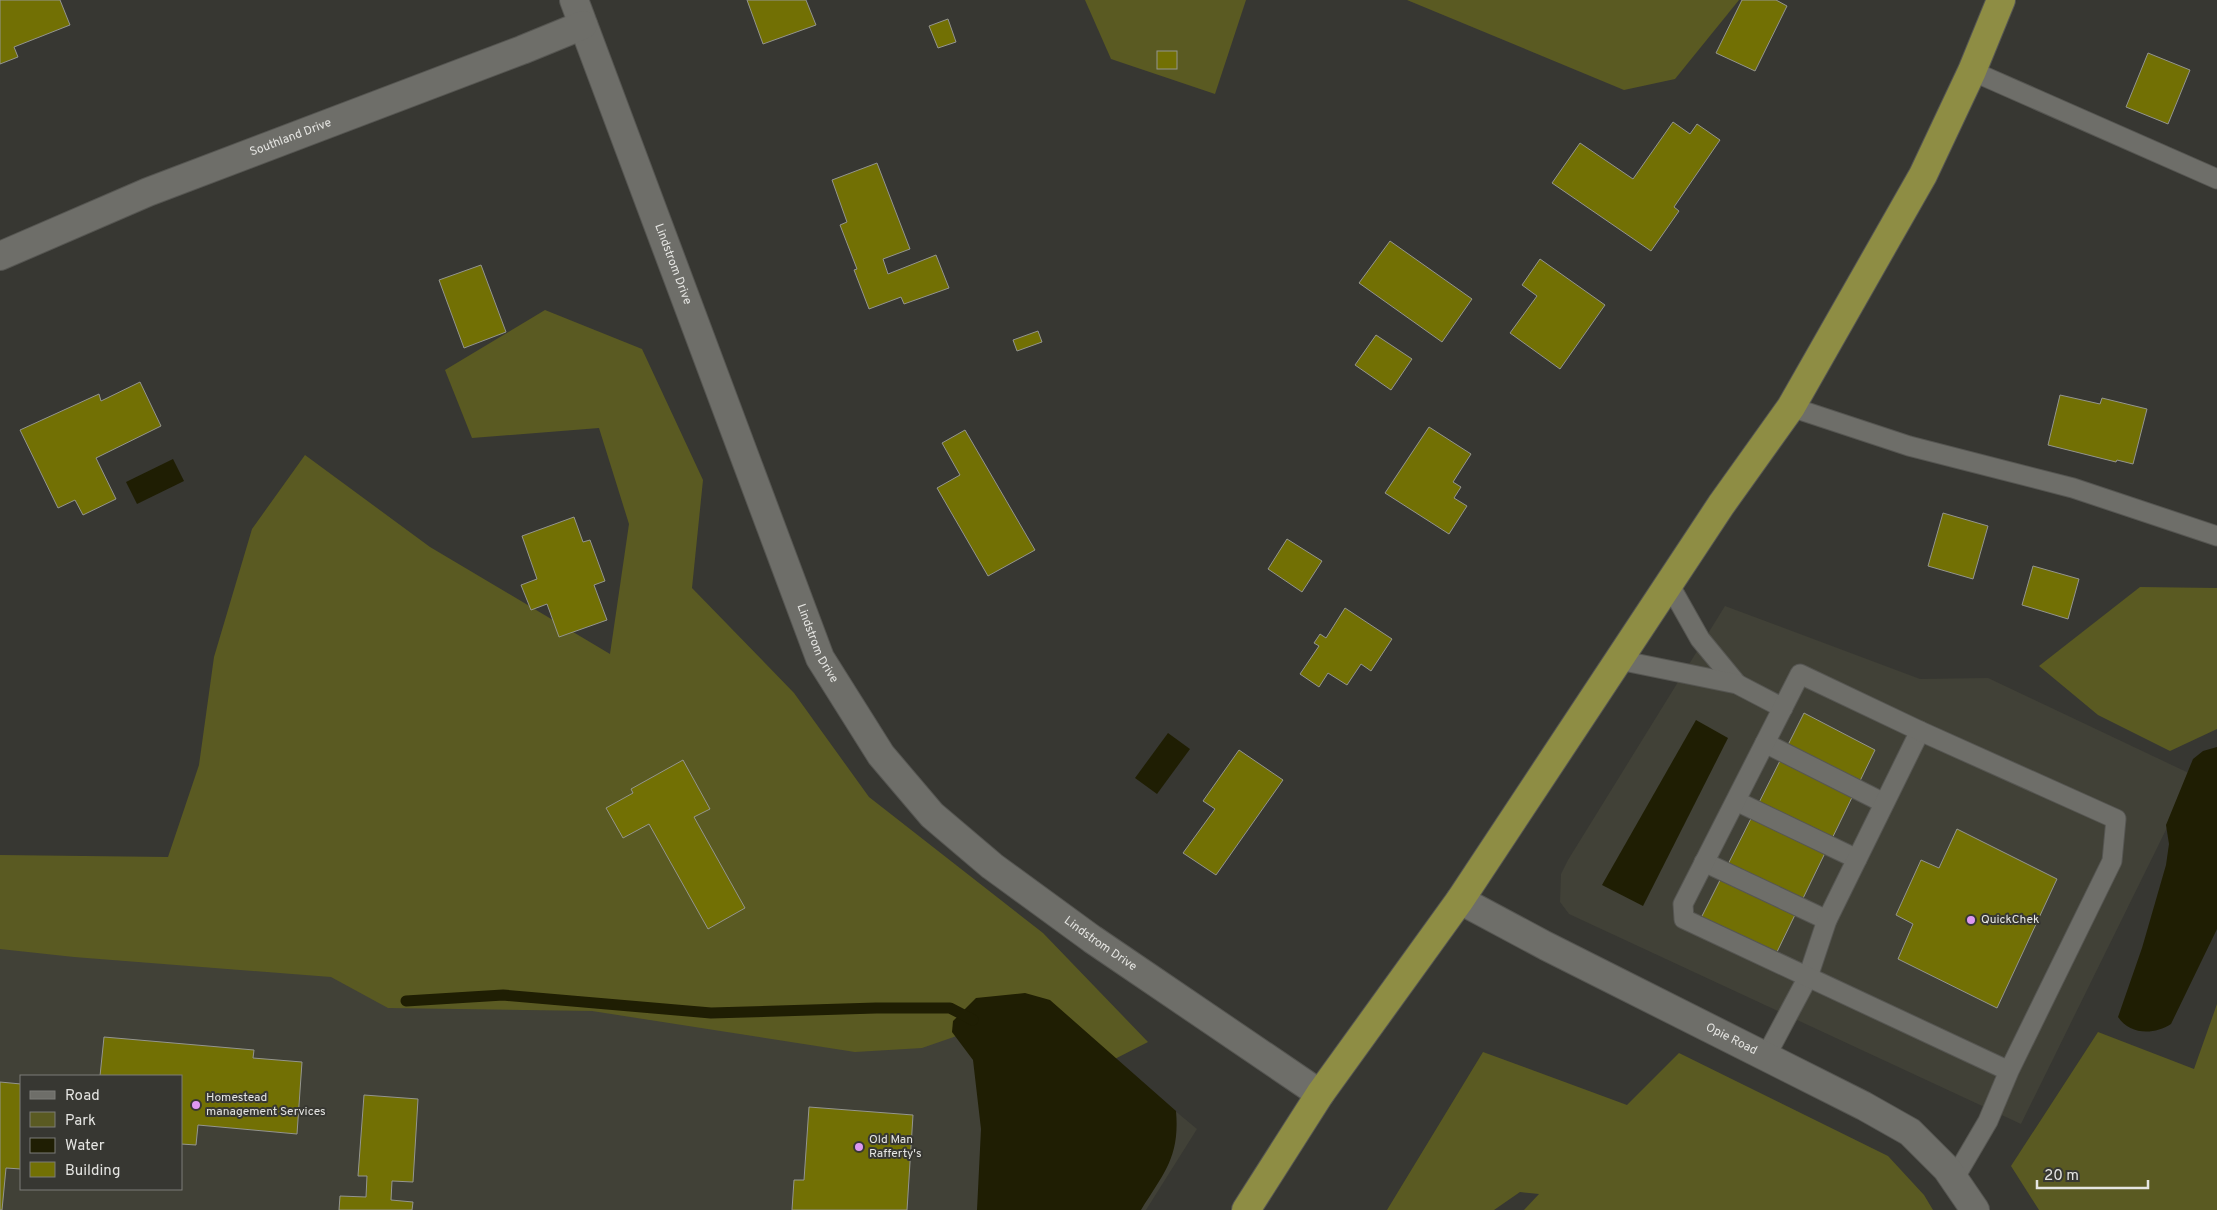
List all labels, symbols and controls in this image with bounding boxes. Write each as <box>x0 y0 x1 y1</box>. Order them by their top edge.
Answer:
street label: Southland Drive <box>248 115 334 161</box>
street label: Lindstrom Drive <box>650 221 695 307</box>
street label: Lindstrom Drive <box>792 602 842 686</box>
place label: QuickChek <box>1981 912 2039 928</box>
street label: Lindstrom Drive <box>1061 913 1140 975</box>
marker: QuickChek <box>1965 914 1977 926</box>
street label: Opie Road <box>1703 1020 1760 1059</box>
legend <box>20 1075 182 1190</box>
text: Road <box>65 1087 100 1106</box>
place label: Homestead management Services <box>206 1090 326 1120</box>
marker: Homestead management Services <box>190 1099 202 1111</box>
text: Park <box>65 1112 96 1131</box>
place label: Old Man Rafferty's <box>869 1132 922 1162</box>
text: Water <box>65 1137 105 1156</box>
marker: Old Man Rafferty's <box>853 1141 865 1153</box>
scale bar <box>2037 1158 2148 1190</box>
text: Building <box>65 1162 120 1181</box>
text: 20 m <box>2044 1167 2079 1186</box>

